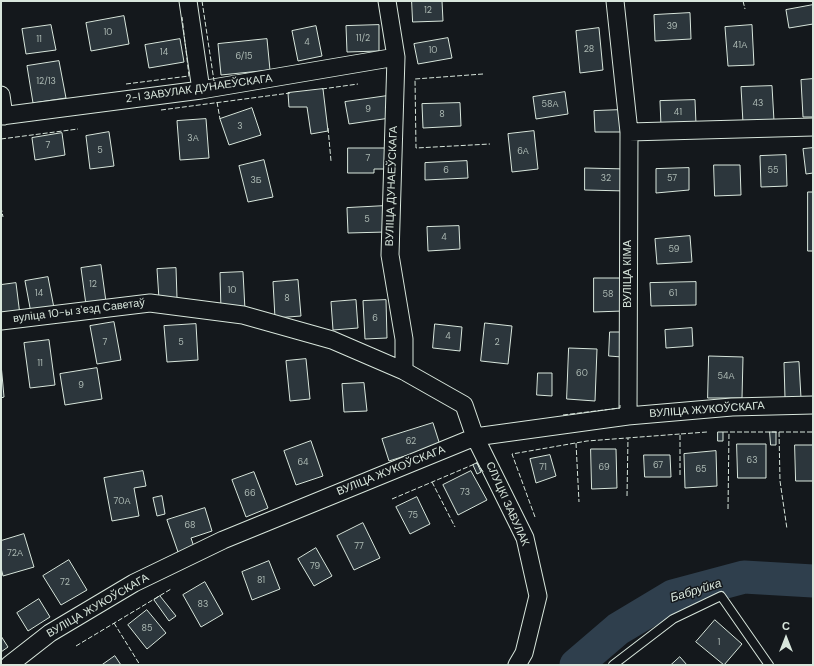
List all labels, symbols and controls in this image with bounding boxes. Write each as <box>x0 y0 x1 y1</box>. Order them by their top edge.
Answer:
house number: 12 <box>424 6 432 16</box>
house number: 39 <box>667 22 677 32</box>
house number: 10 <box>104 28 112 38</box>
house number: 11/2 <box>356 34 370 44</box>
house number: 11 <box>36 35 42 45</box>
house number: 4 <box>304 38 310 48</box>
house number: 41А <box>733 41 747 51</box>
house number: 28 <box>584 45 594 55</box>
house number: 10 <box>429 46 437 56</box>
house number: 14 <box>160 48 168 58</box>
house number: 6/15 <box>235 52 253 62</box>
street label: 2-І ЗАВУЛАК ДУНАЕЎСКАГА <box>125 72 273 106</box>
house number: 12/13 <box>36 77 56 87</box>
house number: 43 <box>753 99 763 109</box>
house number: 58А <box>542 100 558 110</box>
house number: 9 <box>365 105 371 115</box>
house number: 41 <box>674 108 682 118</box>
house number: 8 <box>439 110 445 120</box>
house number: 3 <box>237 122 243 132</box>
street label: ВУЛІЦА ДУНАЕЎСКАГА <box>383 125 401 247</box>
house number: 3А <box>187 134 199 144</box>
house number: 7 <box>46 141 50 151</box>
house number: 5 <box>97 146 103 156</box>
house number: 6А <box>517 147 529 157</box>
house number: 7 <box>366 154 370 164</box>
house number: 6 <box>443 166 449 176</box>
house number: 55 <box>768 166 778 176</box>
house number: 32 <box>601 174 611 184</box>
house number: 57 <box>667 174 677 184</box>
house number: 3Б <box>250 176 262 186</box>
house number: 5 <box>364 215 370 225</box>
house number: 4 <box>441 233 447 243</box>
street label: ВУЛІЦА КІМА <box>621 240 635 308</box>
house number: 59 <box>669 245 679 255</box>
house number: 12 <box>89 280 97 290</box>
house number: 10 <box>228 286 236 296</box>
house number: 14 <box>35 289 43 299</box>
house number: 61 <box>669 289 677 299</box>
house number: 58 <box>603 290 613 300</box>
house number: 8 <box>284 294 290 304</box>
street label: вуліца 10-ы зʼезд Саветаў <box>12 296 146 326</box>
house number: 6 <box>372 314 378 324</box>
house number: 4 <box>445 332 451 342</box>
house number: 7 <box>103 338 107 348</box>
house number: 5 <box>178 338 184 348</box>
house number: 2 <box>494 338 500 348</box>
house number: 11 <box>37 359 43 369</box>
house number: 60 <box>576 369 588 379</box>
house number: 54А <box>718 372 734 382</box>
house number: 9 <box>78 381 84 391</box>
street label: ВУЛІЦА ЖУКОЎСКАГА <box>649 399 765 421</box>
house number: 62 <box>406 437 416 447</box>
street label: ВУЛІЦА ЖУКОЎСКАГА <box>335 443 447 499</box>
house number: 63 <box>747 456 757 466</box>
house number: 64 <box>297 458 309 468</box>
street label: СЛУЦКІ ЗАВУЛАК <box>482 460 532 548</box>
house number: 67 <box>653 461 663 471</box>
house number: 71 <box>539 463 547 473</box>
house number: 69 <box>598 463 610 473</box>
house number: 65 <box>696 465 706 475</box>
house number: 73 <box>460 488 470 498</box>
house number: 66 <box>244 489 256 499</box>
house number: 70А <box>114 497 130 507</box>
house number: 75 <box>408 511 418 521</box>
house number: 68 <box>184 521 196 531</box>
house number: 77 <box>354 542 364 552</box>
house number: 72А <box>7 549 23 559</box>
house number: 79 <box>310 562 320 572</box>
street label: ВУЛІЦА ЖУКОЎСКАГА <box>45 571 151 641</box>
house number: 81 <box>257 576 265 586</box>
water label: Бабруйка <box>669 576 723 606</box>
house number: 72 <box>60 578 70 588</box>
house number: 83 <box>198 600 208 610</box>
north arrow <box>766 618 806 658</box>
text: С <box>782 619 790 633</box>
house number: 85 <box>142 624 152 634</box>
house number: 1 <box>718 638 720 648</box>

